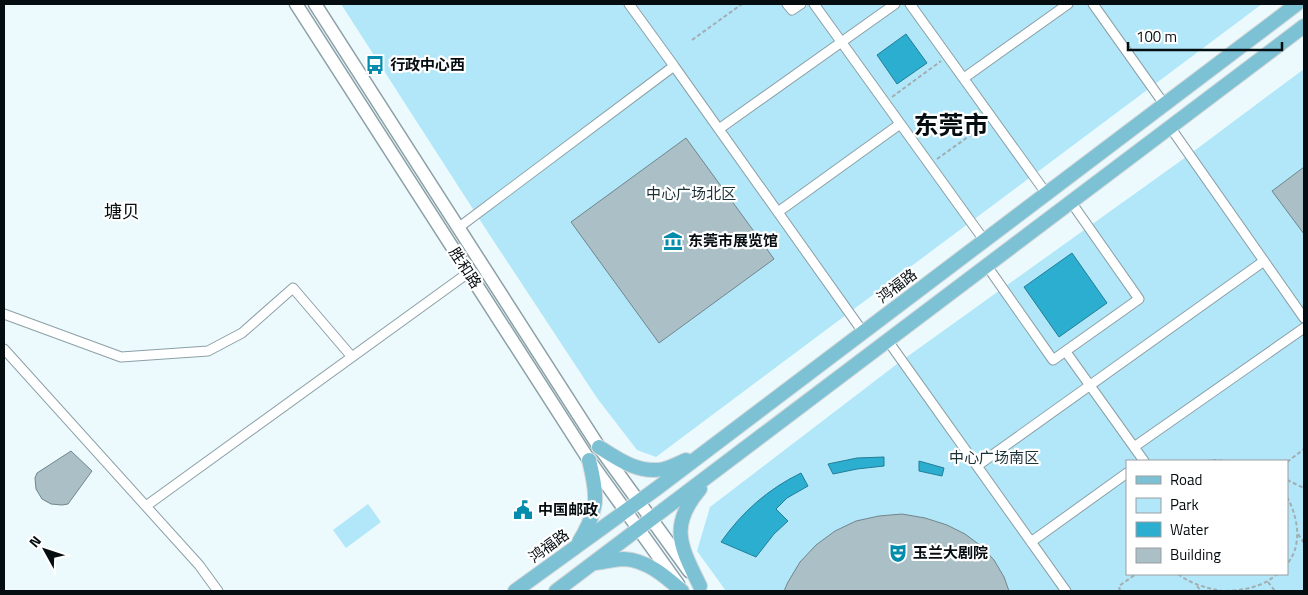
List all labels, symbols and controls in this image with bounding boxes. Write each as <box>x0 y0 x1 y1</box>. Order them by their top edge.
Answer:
scale bar <box>1128 20 1282 52</box>
text: 100 m <box>1136 25 1177 48</box>
place label: 行政中心西 <box>390 53 465 76</box>
bus stop icon: 行政中心西 <box>364 54 386 76</box>
district label: 东莞市 <box>913 106 989 144</box>
park label: 中心广场北区 <box>646 182 736 205</box>
district label: 塘贝 <box>104 198 140 225</box>
place label: 东莞市展览馆 <box>688 229 778 252</box>
museum icon: 东莞市展览馆 <box>662 230 684 252</box>
street label: 胜和路 <box>444 243 487 293</box>
street label: 鸿福路 <box>872 263 922 308</box>
park label: 中心广场南区 <box>949 446 1039 469</box>
legend <box>1126 460 1288 575</box>
text: Road <box>1170 468 1202 491</box>
text: Park <box>1170 493 1199 516</box>
place label: 中国邮政 <box>538 498 598 521</box>
public building icon: 中国邮政 <box>512 499 534 521</box>
text: Water <box>1170 518 1209 541</box>
street label: 鸿福路 <box>524 523 574 568</box>
north arrow <box>20 525 70 575</box>
text: N <box>23 531 46 552</box>
place label: 玉兰大剧院 <box>913 541 988 564</box>
theatre icon: 玉兰大剧院 <box>887 542 909 564</box>
text: Building <box>1170 543 1221 566</box>

